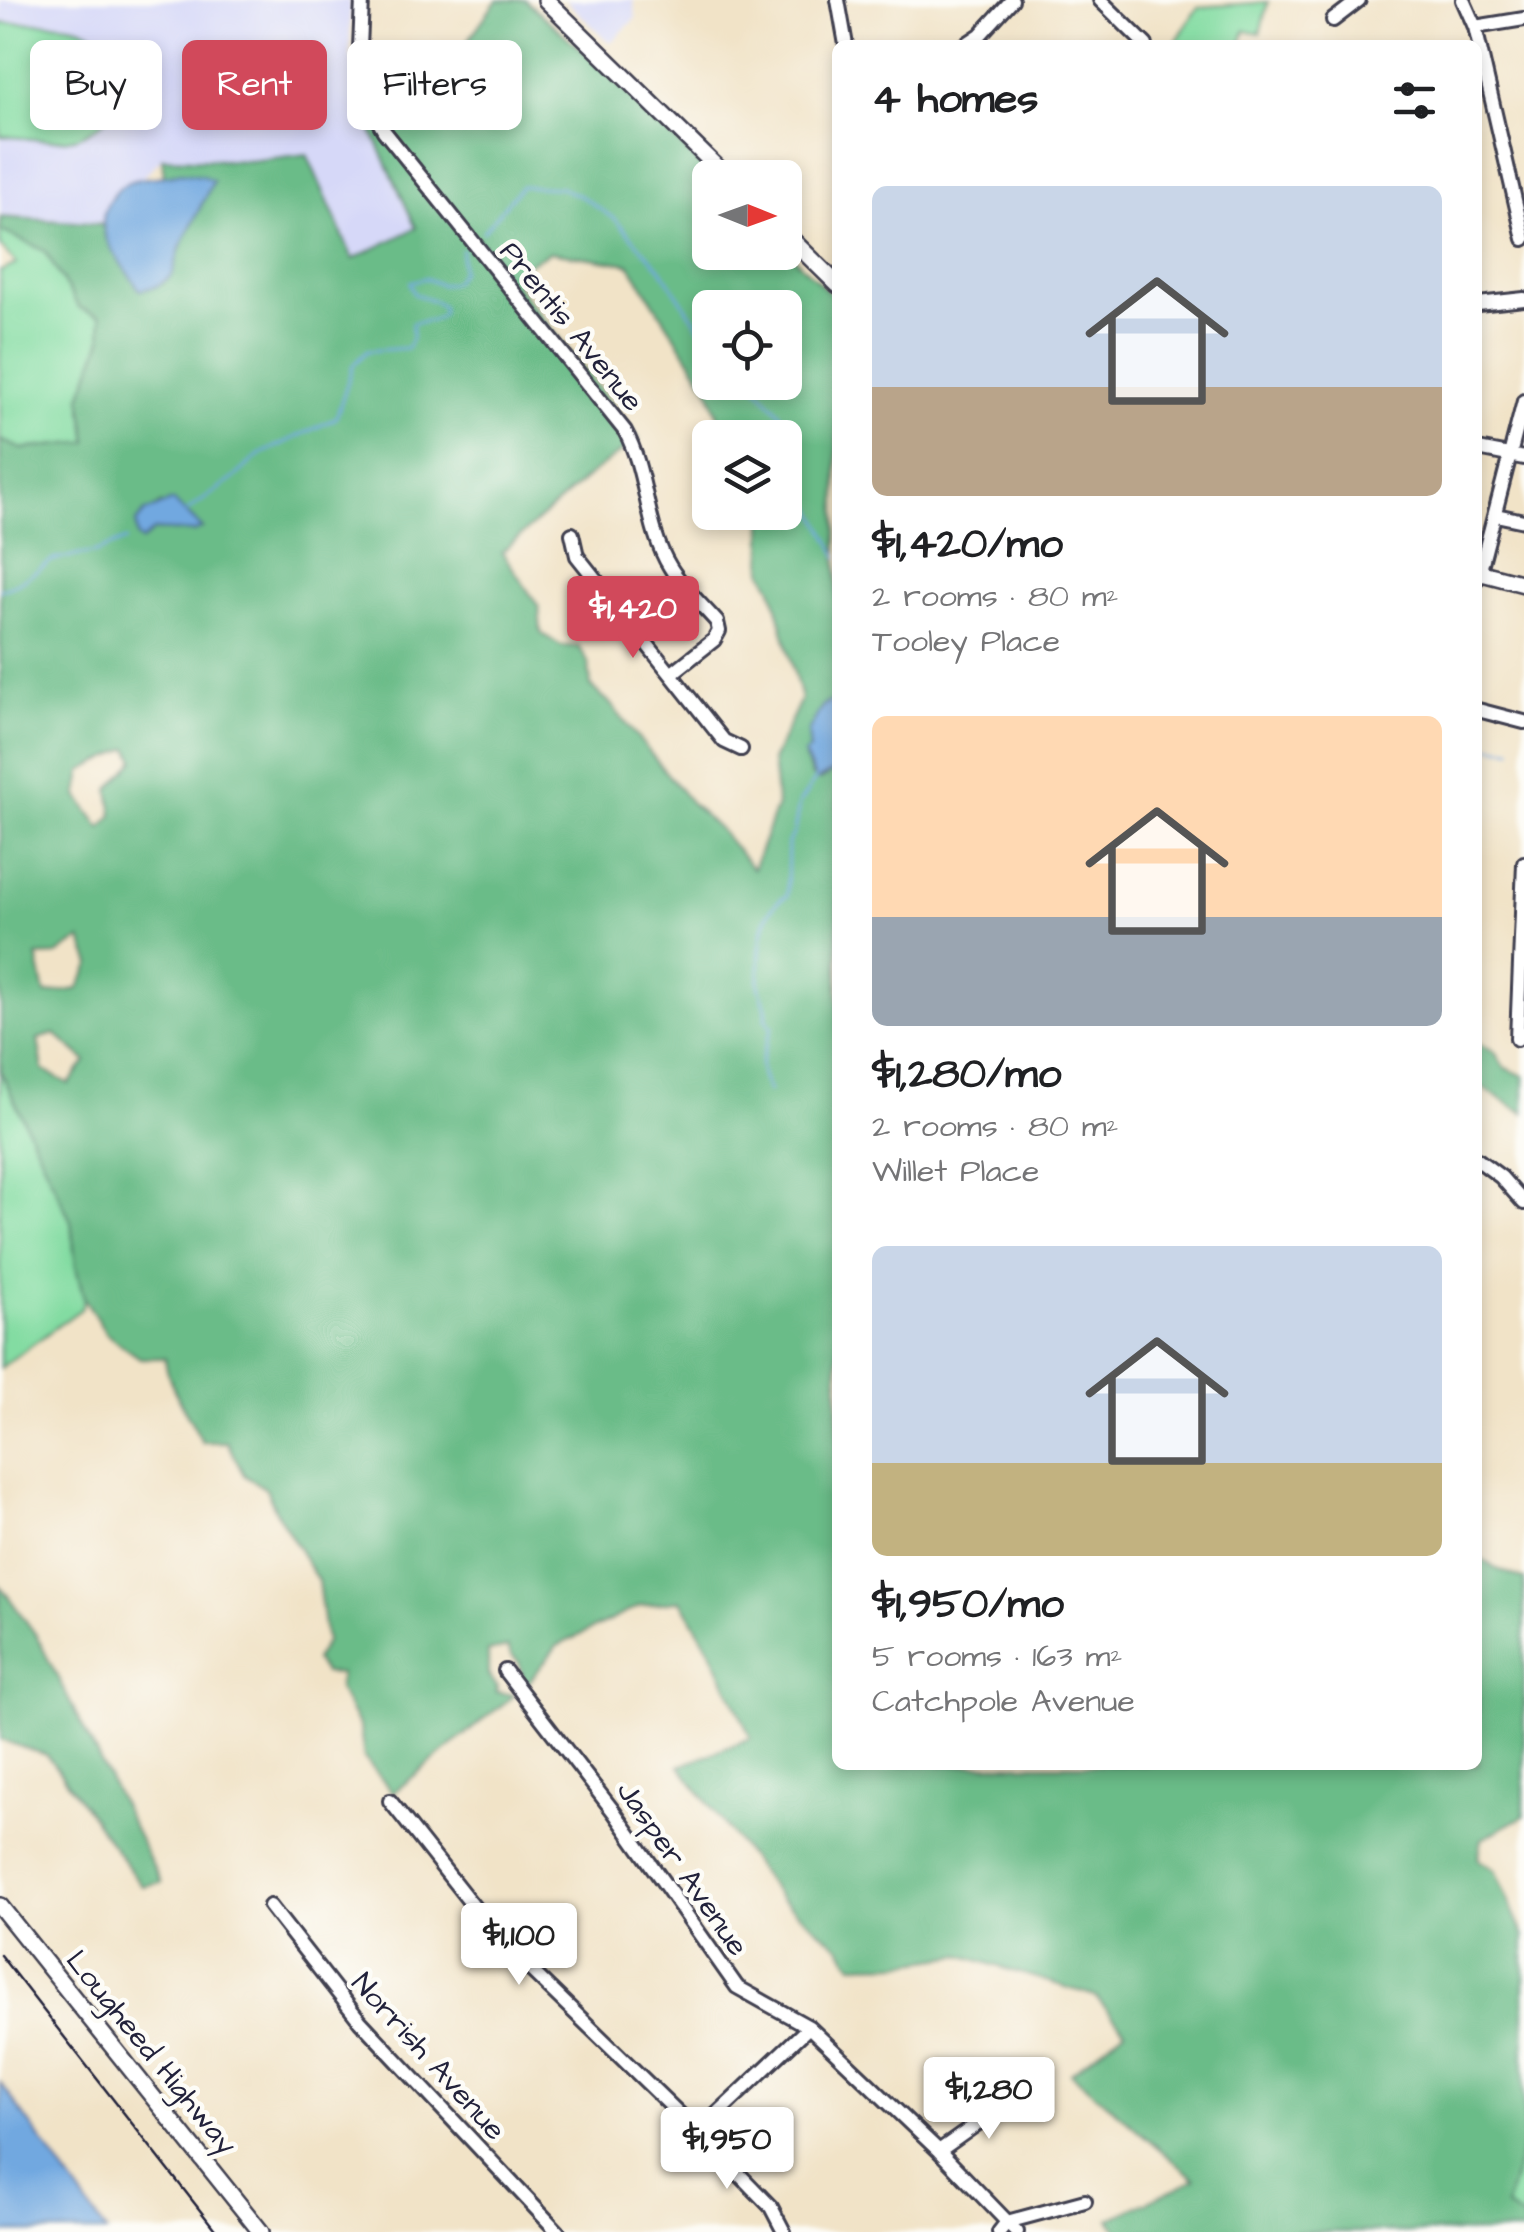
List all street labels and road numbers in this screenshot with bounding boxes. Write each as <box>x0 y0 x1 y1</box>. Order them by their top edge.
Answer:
street label: Prentis Avenue <box>489 233 653 421</box>
street label: Jasper Avenue <box>606 1772 758 1965</box>
street label: Lougheed Highway <box>55 1941 247 2164</box>
street label: Norrish Avenue <box>341 1964 515 2150</box>

